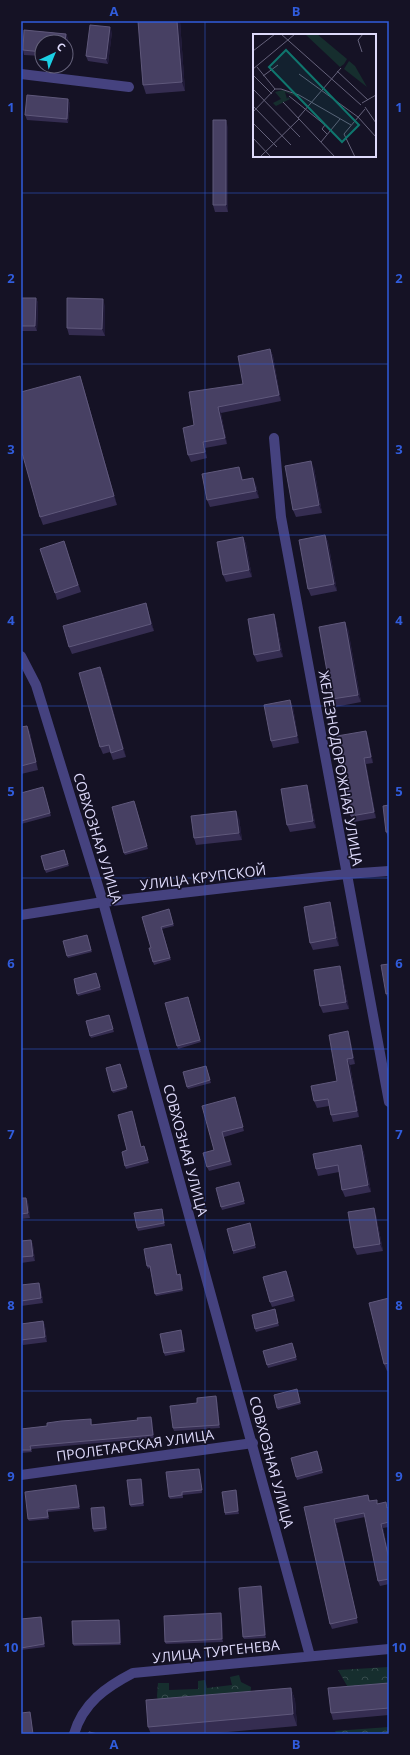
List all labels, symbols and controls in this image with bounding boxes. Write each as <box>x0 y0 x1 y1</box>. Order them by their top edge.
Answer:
text: A <box>110 2 119 20</box>
text: B <box>292 2 301 20</box>
north arrow <box>34 34 74 74</box>
inset map <box>253 34 376 157</box>
text: С <box>54 39 69 54</box>
text: 1 <box>7 98 15 116</box>
text: 1 <box>395 98 403 116</box>
text: 2 <box>7 269 15 287</box>
text: 2 <box>395 269 403 287</box>
text: 3 <box>7 440 15 458</box>
text: 3 <box>395 440 403 458</box>
text: 4 <box>7 611 15 629</box>
text: 4 <box>395 611 403 629</box>
street label: ЖЕЛЕЗНОДОРОЖНАЯ УЛИЦА <box>314 669 368 867</box>
street label: СОВХОЗНАЯ УЛИЦА <box>69 770 127 906</box>
text: 5 <box>7 782 15 800</box>
text: 5 <box>395 782 403 800</box>
street label: УЛИЦА КРУПСКОЙ <box>139 860 267 894</box>
text: 6 <box>7 954 15 972</box>
text: 6 <box>395 954 403 972</box>
street label: СОВХОЗНАЯ УЛИЦА <box>159 1082 213 1218</box>
text: 7 <box>7 1125 15 1143</box>
text: 7 <box>395 1125 403 1143</box>
text: 8 <box>7 1296 15 1314</box>
text: 8 <box>395 1296 403 1314</box>
street label: СОВХОЗНАЯ УЛИЦА <box>245 1394 299 1530</box>
street label: ПРОЛЕТАРСКАЯ УЛИЦА <box>55 1425 215 1465</box>
text: 9 <box>7 1467 15 1485</box>
text: 9 <box>395 1467 403 1485</box>
street label: УЛИЦА ТУРГЕНЕВА <box>151 1635 281 1667</box>
text: 10 <box>4 1638 18 1656</box>
text: 10 <box>392 1638 406 1656</box>
text: A <box>110 1735 119 1753</box>
text: B <box>292 1735 301 1753</box>

